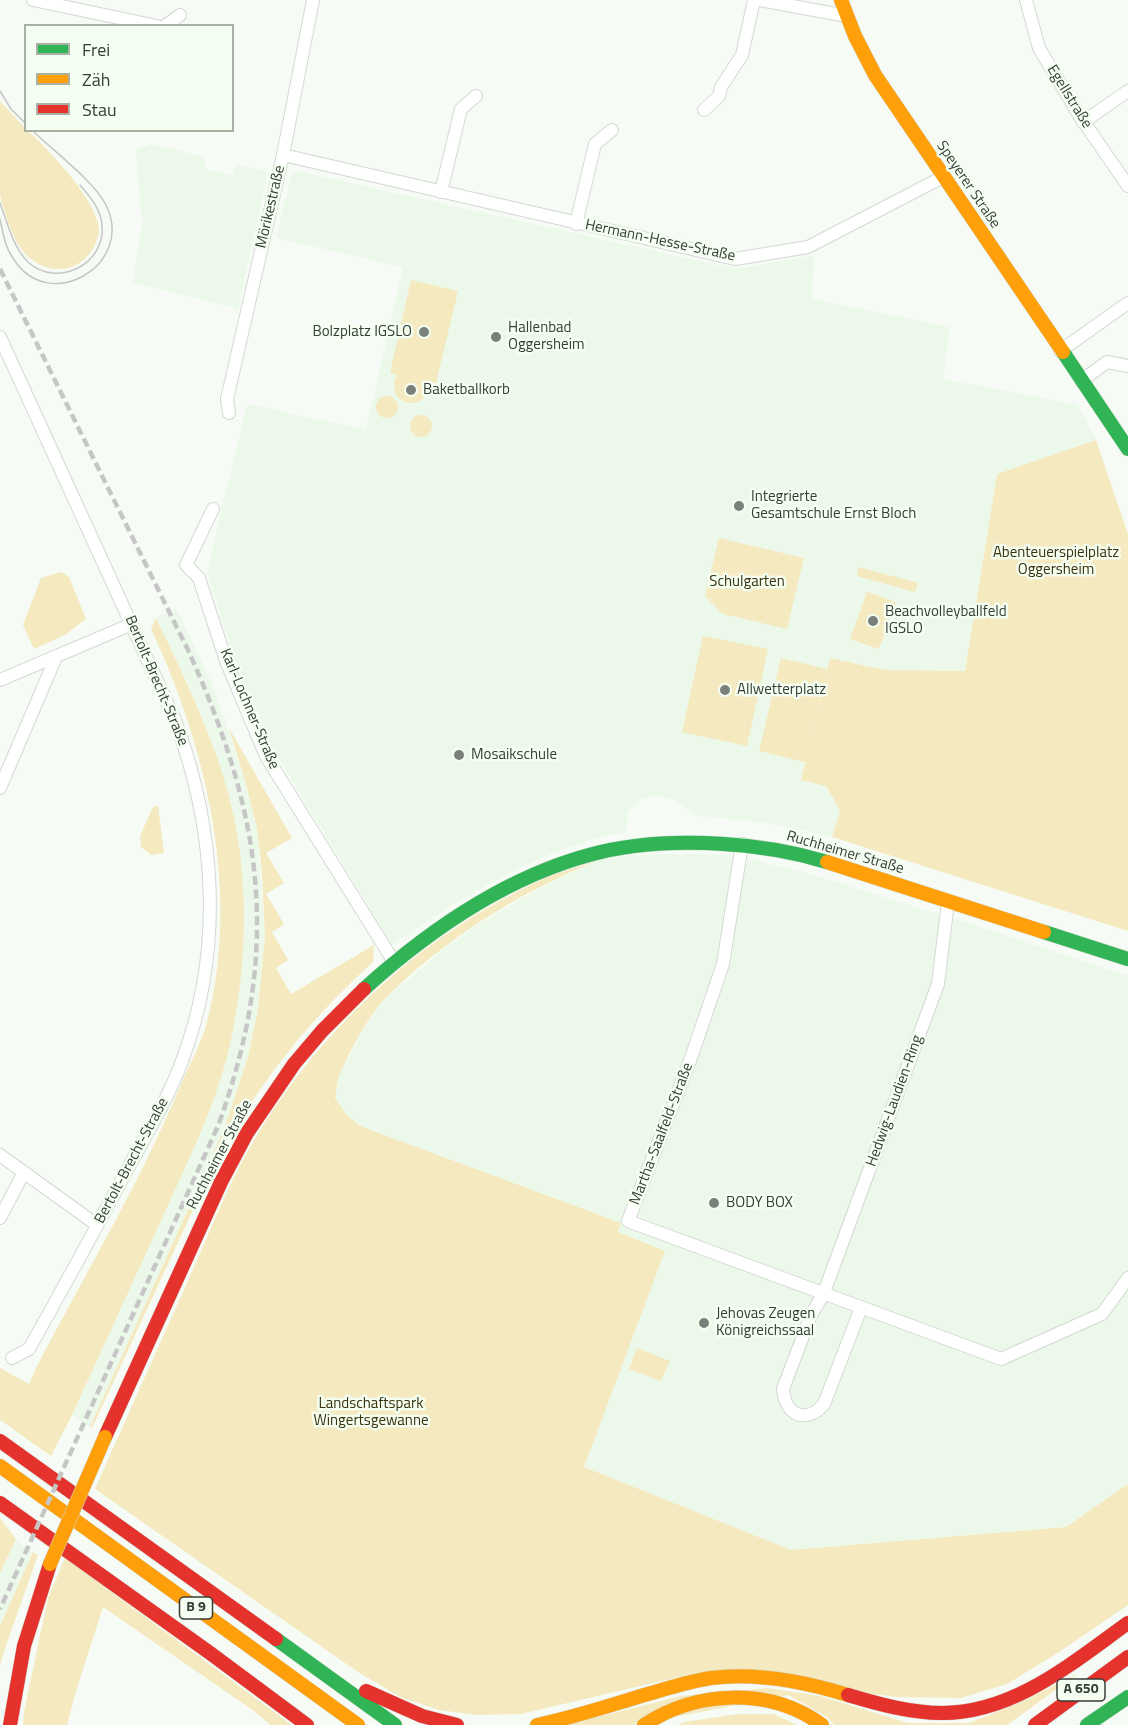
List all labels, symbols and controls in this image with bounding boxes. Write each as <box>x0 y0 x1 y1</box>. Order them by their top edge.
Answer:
legend <box>24 24 234 132</box>
text: Frei <box>82 36 110 63</box>
street label: Egellstraße <box>1042 62 1096 132</box>
text: Zäh <box>82 66 110 93</box>
text: Stau <box>82 96 117 123</box>
street label: Speyerer Straße <box>932 138 1004 232</box>
street label: Mörikestraße <box>253 164 289 250</box>
street label: Hermann-Hesse-Straße <box>583 216 737 266</box>
place label: Hallenbad Oggersheim <box>508 319 585 354</box>
place label: Bolzplatz IGSLO <box>312 323 412 341</box>
marker: Bolzplatz IGSLO <box>417 325 431 339</box>
marker: Hallenbad Oggersheim <box>489 330 503 344</box>
place label: Baketballkorb <box>423 381 510 399</box>
marker: Baketballkorb <box>404 383 418 397</box>
place label: Integrierte Gesamtschule Ernst Bloch <box>751 488 916 523</box>
marker: Integrierte Gesamtschule Ernst Bloch <box>732 499 746 513</box>
park label: Abenteuerspielplatz Oggersheim <box>993 544 1119 579</box>
park label: Schulgarten <box>709 573 785 591</box>
place label: Beachvolleyballfeld IGSLO <box>885 603 1007 638</box>
street label: Bertolt-Brecht-Straße <box>120 613 192 749</box>
marker: Beachvolleyballfeld IGSLO <box>866 614 880 628</box>
street label: Karl-Lochner-Straße <box>215 646 283 772</box>
place label: Allwetterplatz <box>737 681 826 699</box>
marker: Allwetterplatz <box>718 683 732 697</box>
place label: Mosaikschule <box>471 746 557 764</box>
marker: Mosaikschule <box>452 748 466 762</box>
street label: Ruchheimer Straße <box>784 828 906 878</box>
street label: Hedwig-Laudien-Ring <box>863 1033 927 1169</box>
street label: Martha-Saalfeld-Straße <box>627 1060 697 1208</box>
street label: Bertolt-Brecht-Straße <box>91 1095 173 1227</box>
street label: Ruchheimer Straße <box>184 1097 256 1213</box>
place label: BODY BOX <box>726 1194 793 1212</box>
marker: BODY BOX <box>707 1196 721 1210</box>
place label: Jehovas Zeugen Königreichssaal <box>716 1305 815 1340</box>
marker: Jehovas Zeugen Königreichssaal <box>697 1316 711 1330</box>
park label: Landschaftspark Wingertsgewanne <box>313 1395 429 1430</box>
road number: B 9 <box>180 1597 212 1619</box>
road number: A 650 <box>1057 1679 1105 1701</box>

